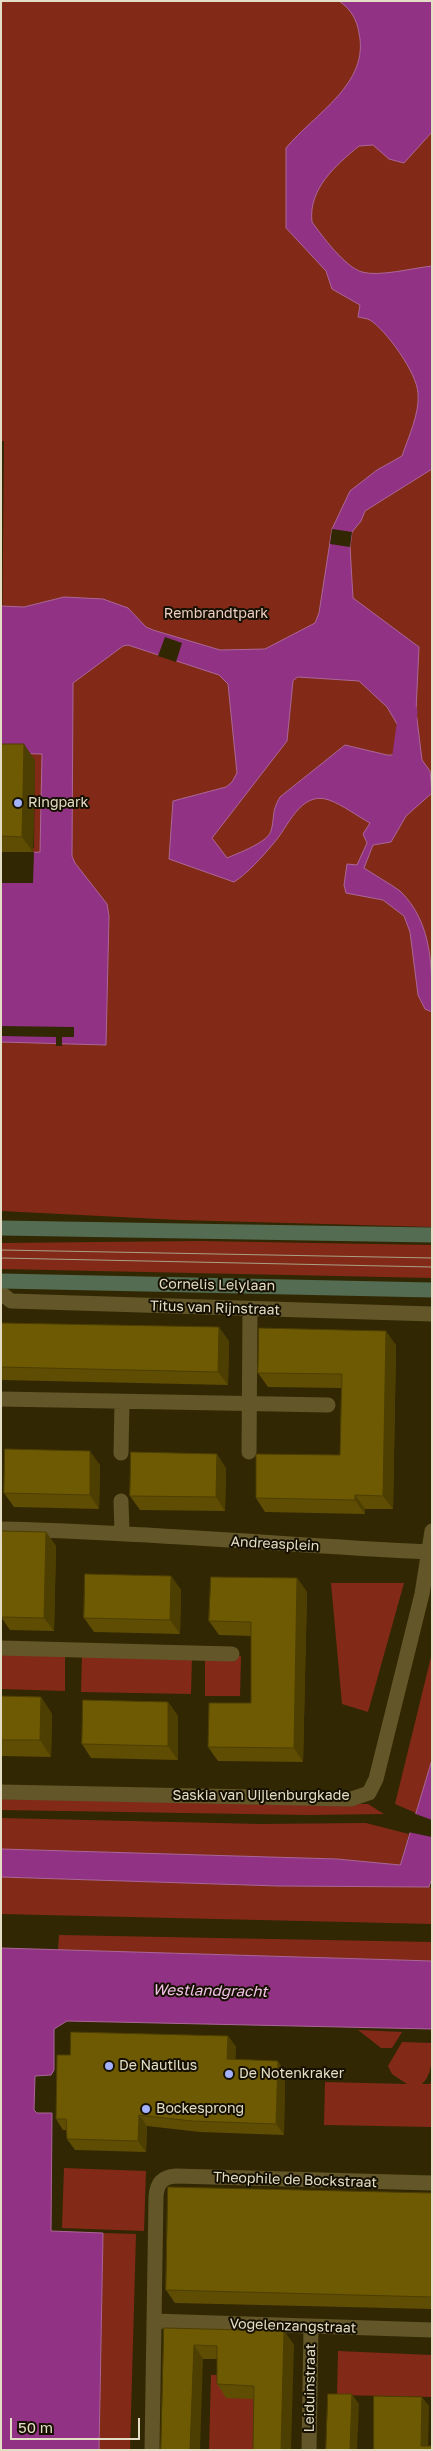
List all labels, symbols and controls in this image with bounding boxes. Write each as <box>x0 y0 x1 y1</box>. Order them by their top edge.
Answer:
park label: Rembrandtpark <box>164 606 268 622</box>
place label: Ringpark <box>28 795 88 811</box>
marker: Ringpark <box>12 797 24 809</box>
street label: Cornelis Lelylaan <box>159 1276 275 1294</box>
street label: Titus van Rijnstraat <box>150 1297 280 1319</box>
street label: Andreasplein <box>230 1533 320 1555</box>
street label: Saskia van Uijlenburgkade <box>172 1788 350 1804</box>
water label: Westlandgracht <box>152 1981 268 2001</box>
place label: De Nautilus <box>119 2058 197 2074</box>
marker: De Nautilus <box>103 2060 115 2072</box>
place label: De Notenkraker <box>239 2066 344 2082</box>
marker: De Notenkraker <box>223 2068 235 2080</box>
place label: Bockesprong <box>156 2101 244 2117</box>
marker: Bockesprong <box>140 2103 152 2115</box>
street label: Theophile de Bockstraat <box>213 2169 377 2191</box>
street label: Vogelenzangstraat <box>229 2315 357 2337</box>
street label: Leiduinstraat <box>301 2343 319 2433</box>
scale bar <box>12 2408 142 2440</box>
text: 50 m <box>18 2418 53 2436</box>

